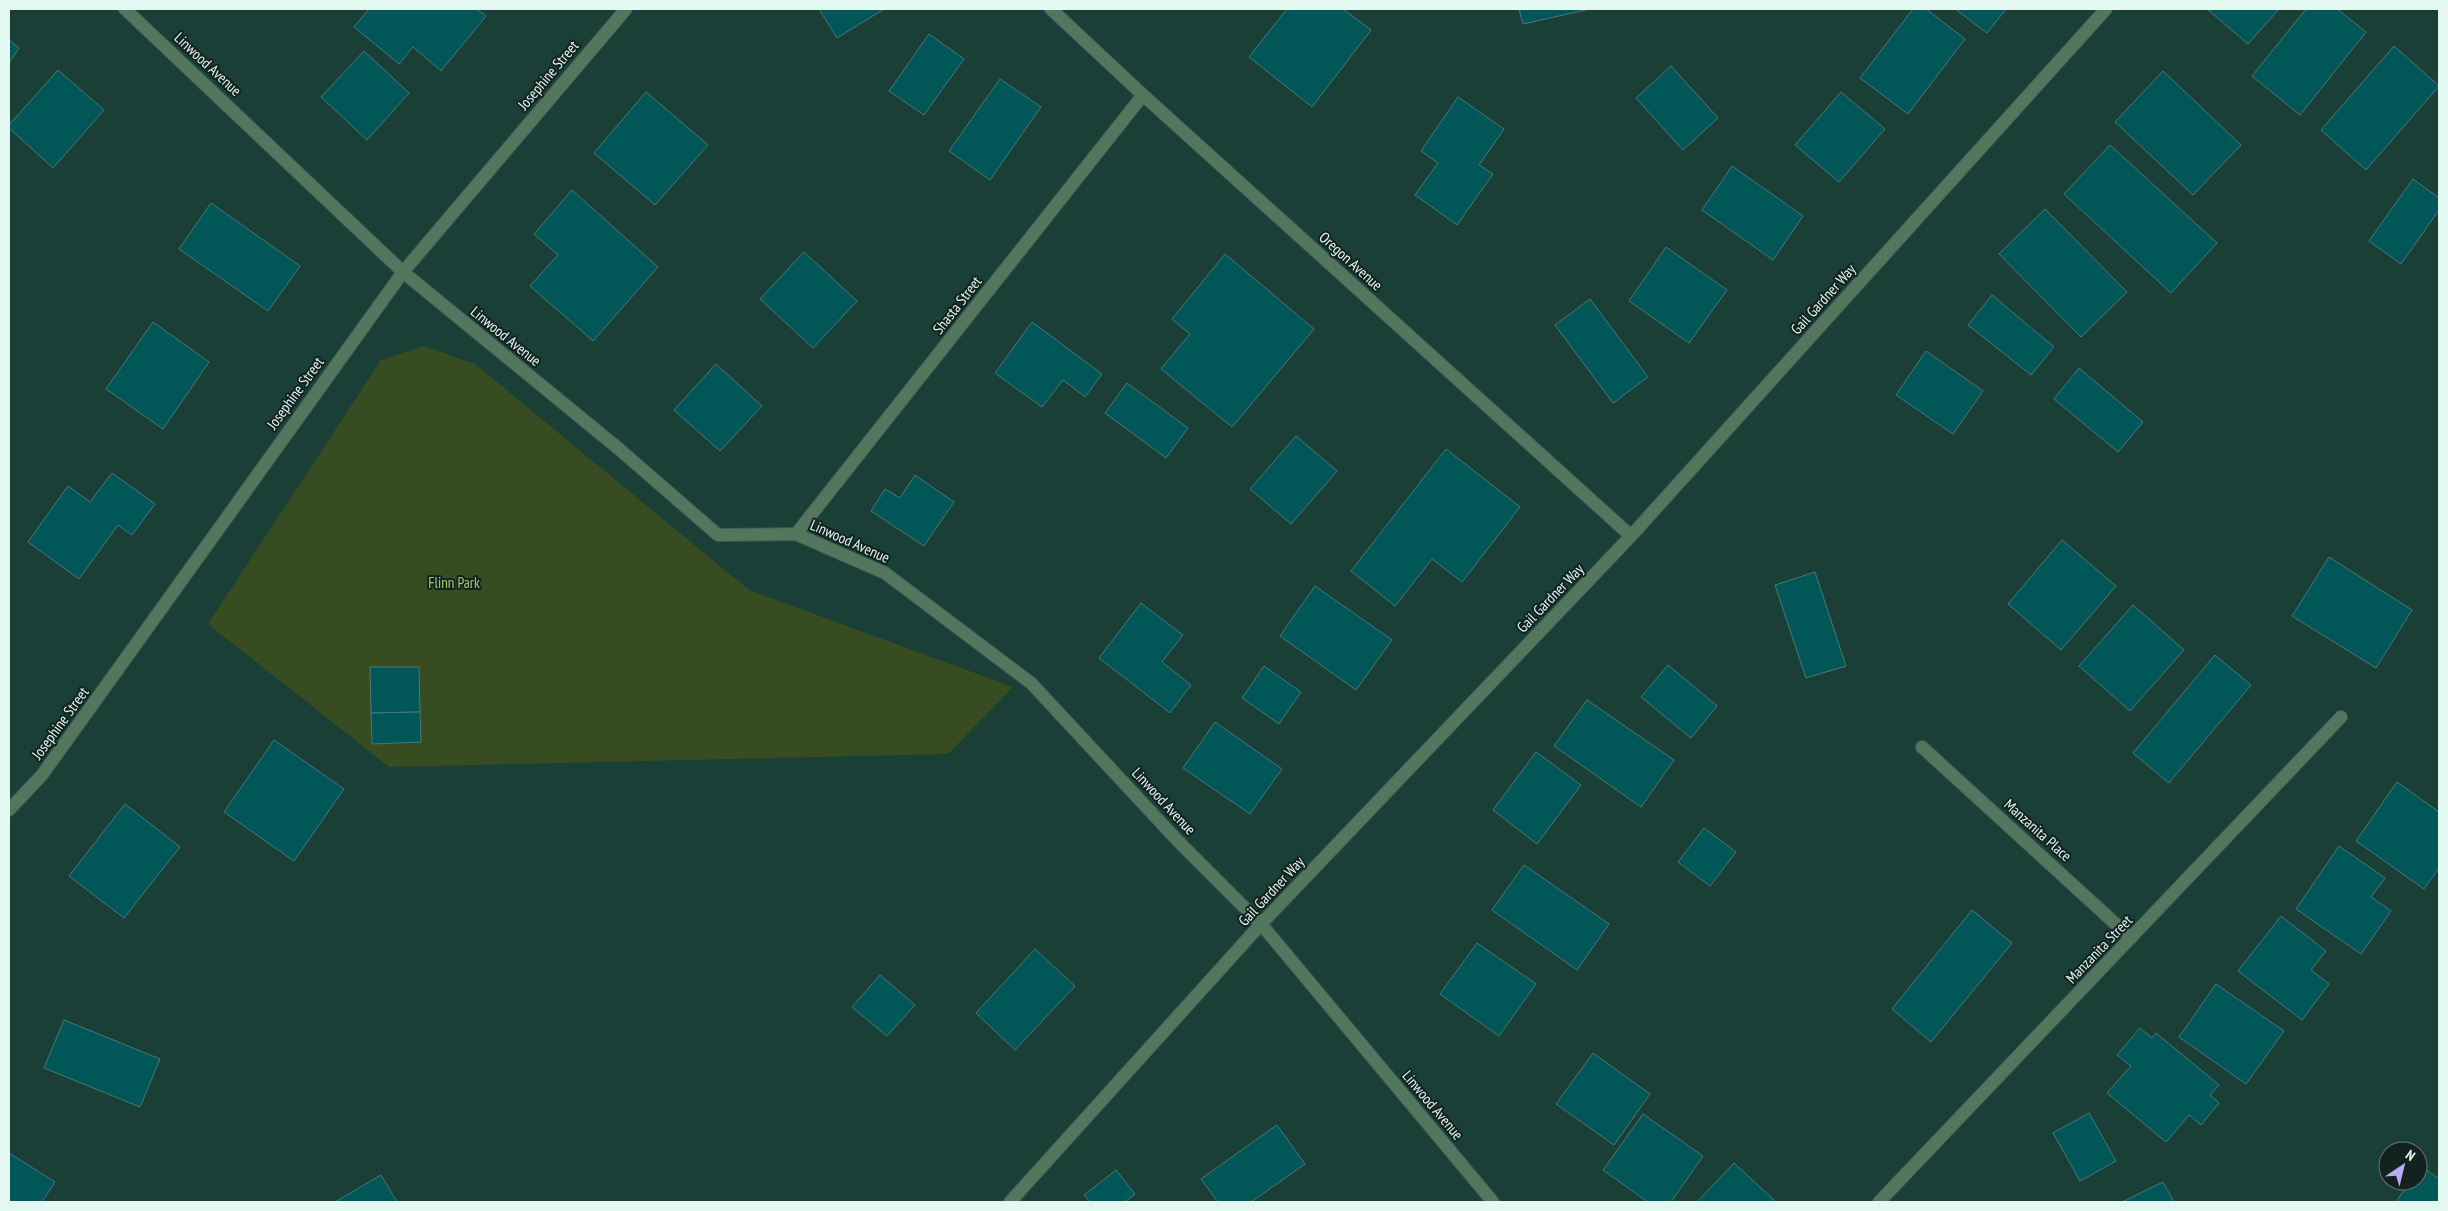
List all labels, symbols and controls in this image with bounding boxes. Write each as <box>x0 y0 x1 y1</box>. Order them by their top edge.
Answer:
street label: Linwood Avenue <box>170 28 246 100</box>
street label: Josephine Street <box>513 36 583 114</box>
street label: Oregon Avenue <box>1315 228 1387 294</box>
street label: Gail Gardner Way <box>1786 260 1860 338</box>
street label: Shasta Street <box>928 272 986 338</box>
street label: Linwood Avenue <box>467 302 545 370</box>
street label: Josephine Street <box>262 353 328 434</box>
street label: Linwood Avenue <box>807 515 893 567</box>
street label: Gail Gardner Way <box>1512 559 1588 636</box>
park label: Flinn Park <box>428 573 480 592</box>
street label: Josephine Street <box>27 683 93 764</box>
street label: Linwood Avenue <box>1128 763 1200 839</box>
street label: Manzanita Place <box>2000 795 2076 865</box>
street label: Gail Gardner Way <box>1234 852 1308 930</box>
street label: Manzanita Street <box>2062 911 2136 987</box>
street label: Linwood Avenue <box>1398 1066 1468 1144</box>
north arrow <box>2378 1141 2428 1191</box>
text: N <box>2402 1146 2419 1165</box>

